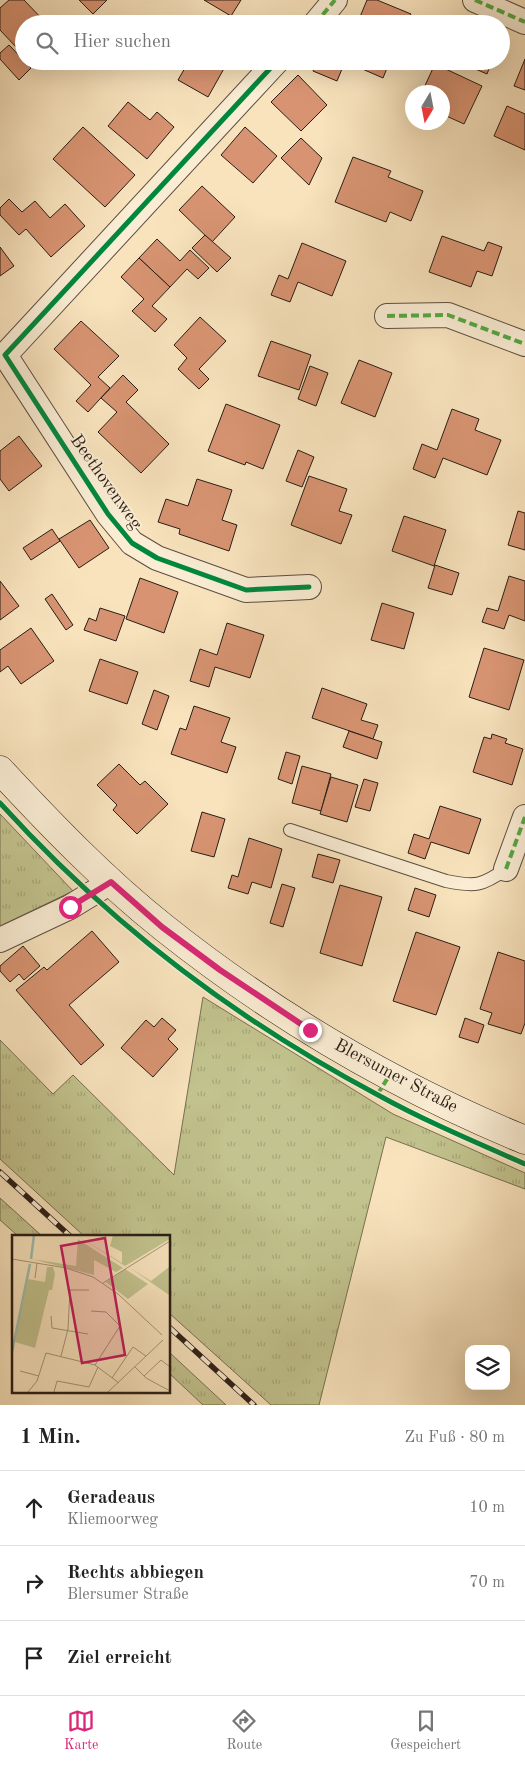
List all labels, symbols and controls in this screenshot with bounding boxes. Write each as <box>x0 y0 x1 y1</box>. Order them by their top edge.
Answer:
search box <box>15 15 510 70</box>
icon: search <box>33 29 61 57</box>
text: Hier suchen <box>73 33 171 52</box>
north arrow <box>405 85 450 130</box>
street label: Beethovenweg <box>67 431 145 533</box>
route start <box>59 896 82 919</box>
route end <box>299 1019 322 1042</box>
street label: Blersumer Straße <box>331 1036 461 1116</box>
inset map <box>12 1235 170 1392</box>
map controls <box>465 1345 510 1390</box>
button: layers <box>465 1345 510 1390</box>
text: 1 Min. <box>20 1427 81 1448</box>
text: Zu Fuß · 80 m <box>405 1430 505 1446</box>
text: Geradeaus <box>67 1489 155 1508</box>
icon: ahead <box>20 1494 48 1522</box>
text: 10 m <box>469 1500 505 1516</box>
text: Kliemoorweg <box>67 1512 158 1528</box>
text: Rechts abbiegen <box>67 1564 204 1583</box>
icon: right <box>20 1569 48 1597</box>
text: 70 m <box>469 1575 505 1591</box>
text: Blersumer Straße <box>67 1587 189 1603</box>
icon: arrive <box>20 1644 48 1672</box>
text: Ziel erreicht <box>67 1649 172 1668</box>
tab: Karte <box>64 1707 99 1754</box>
tab: Route <box>226 1707 262 1754</box>
tab: Gespeichert <box>390 1707 461 1754</box>

